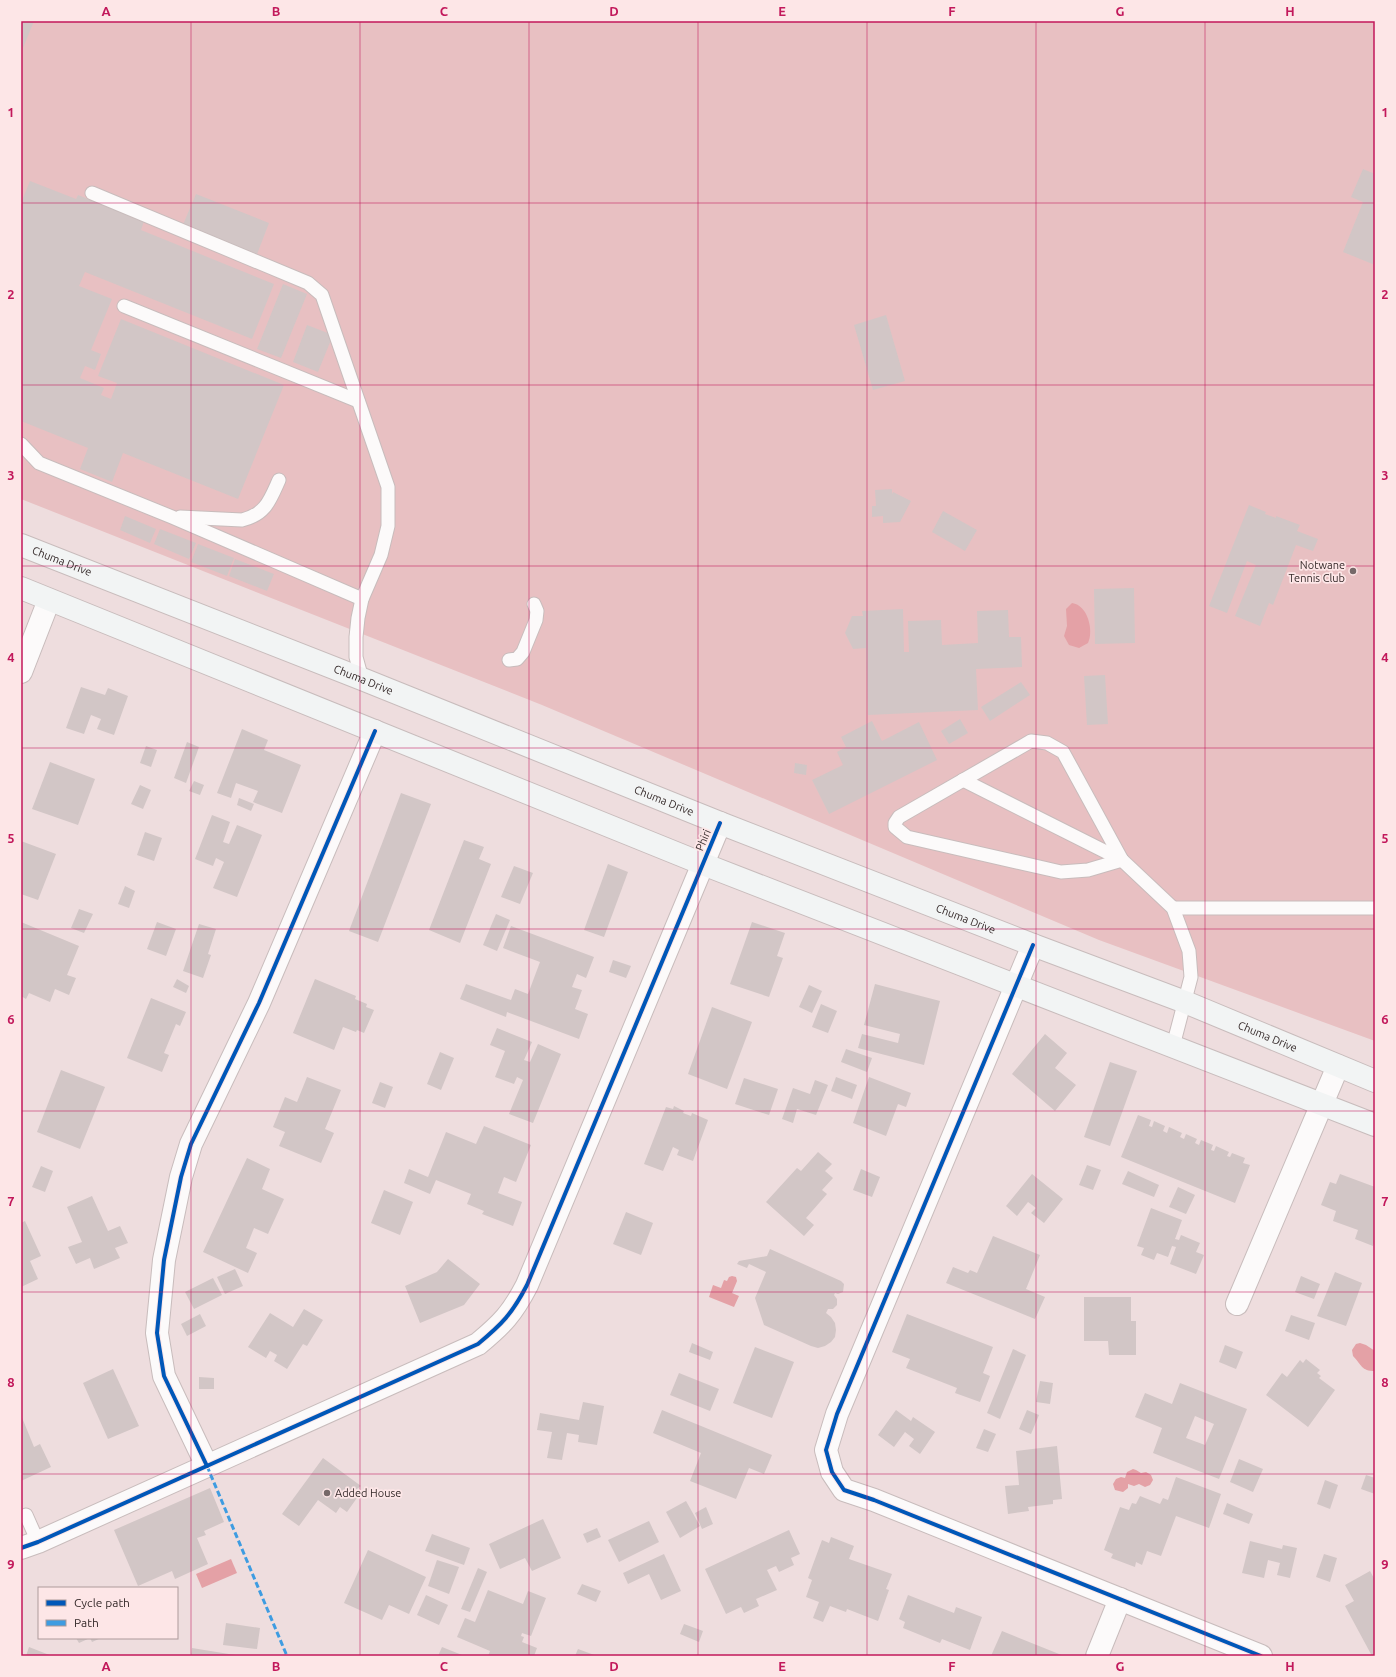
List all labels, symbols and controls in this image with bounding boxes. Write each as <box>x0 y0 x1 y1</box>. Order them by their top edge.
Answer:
text: A <box>101 4 111 18</box>
text: B <box>272 4 281 18</box>
text: C <box>440 4 449 18</box>
text: D <box>609 4 619 18</box>
text: E <box>778 4 786 18</box>
text: F <box>948 4 956 18</box>
text: G <box>1116 4 1125 18</box>
text: H <box>1285 4 1295 18</box>
text: 1 <box>7 105 15 119</box>
text: 1 <box>1381 105 1389 119</box>
text: 2 <box>7 287 15 301</box>
text: 2 <box>1381 287 1389 301</box>
text: 3 <box>7 468 15 482</box>
text: 3 <box>1381 468 1389 482</box>
street label: Chuma Drive <box>30 544 93 578</box>
place label: Notwane Tennis Club <box>1288 559 1345 584</box>
marker: Notwane Tennis Club <box>1348 566 1358 576</box>
text: 4 <box>7 650 15 664</box>
text: 4 <box>1381 650 1389 664</box>
street label: Chuma Drive <box>332 662 395 697</box>
street label: Chuma Drive <box>633 783 696 818</box>
street label: Phiri <box>693 827 713 853</box>
text: 5 <box>7 831 15 845</box>
text: 5 <box>1381 831 1389 845</box>
street label: Chuma Drive <box>934 902 997 936</box>
text: 6 <box>7 1012 15 1026</box>
text: 6 <box>1381 1012 1389 1026</box>
street label: Chuma Drive <box>1236 1019 1299 1054</box>
text: 7 <box>7 1194 15 1208</box>
text: 7 <box>1381 1194 1389 1208</box>
text: 8 <box>7 1375 15 1389</box>
text: 8 <box>1381 1375 1389 1389</box>
place label: Added House <box>335 1487 401 1499</box>
marker: Added House <box>322 1488 332 1498</box>
text: 9 <box>7 1557 15 1571</box>
text: 9 <box>1381 1557 1389 1571</box>
legend <box>38 1587 178 1639</box>
text: Cycle path <box>74 1596 130 1609</box>
text: Path <box>74 1616 99 1629</box>
text: A <box>101 1659 111 1673</box>
text: B <box>272 1659 281 1673</box>
text: C <box>440 1659 449 1673</box>
text: D <box>609 1659 619 1673</box>
text: E <box>778 1659 786 1673</box>
text: F <box>948 1659 956 1673</box>
text: G <box>1116 1659 1125 1673</box>
text: H <box>1285 1659 1295 1673</box>

